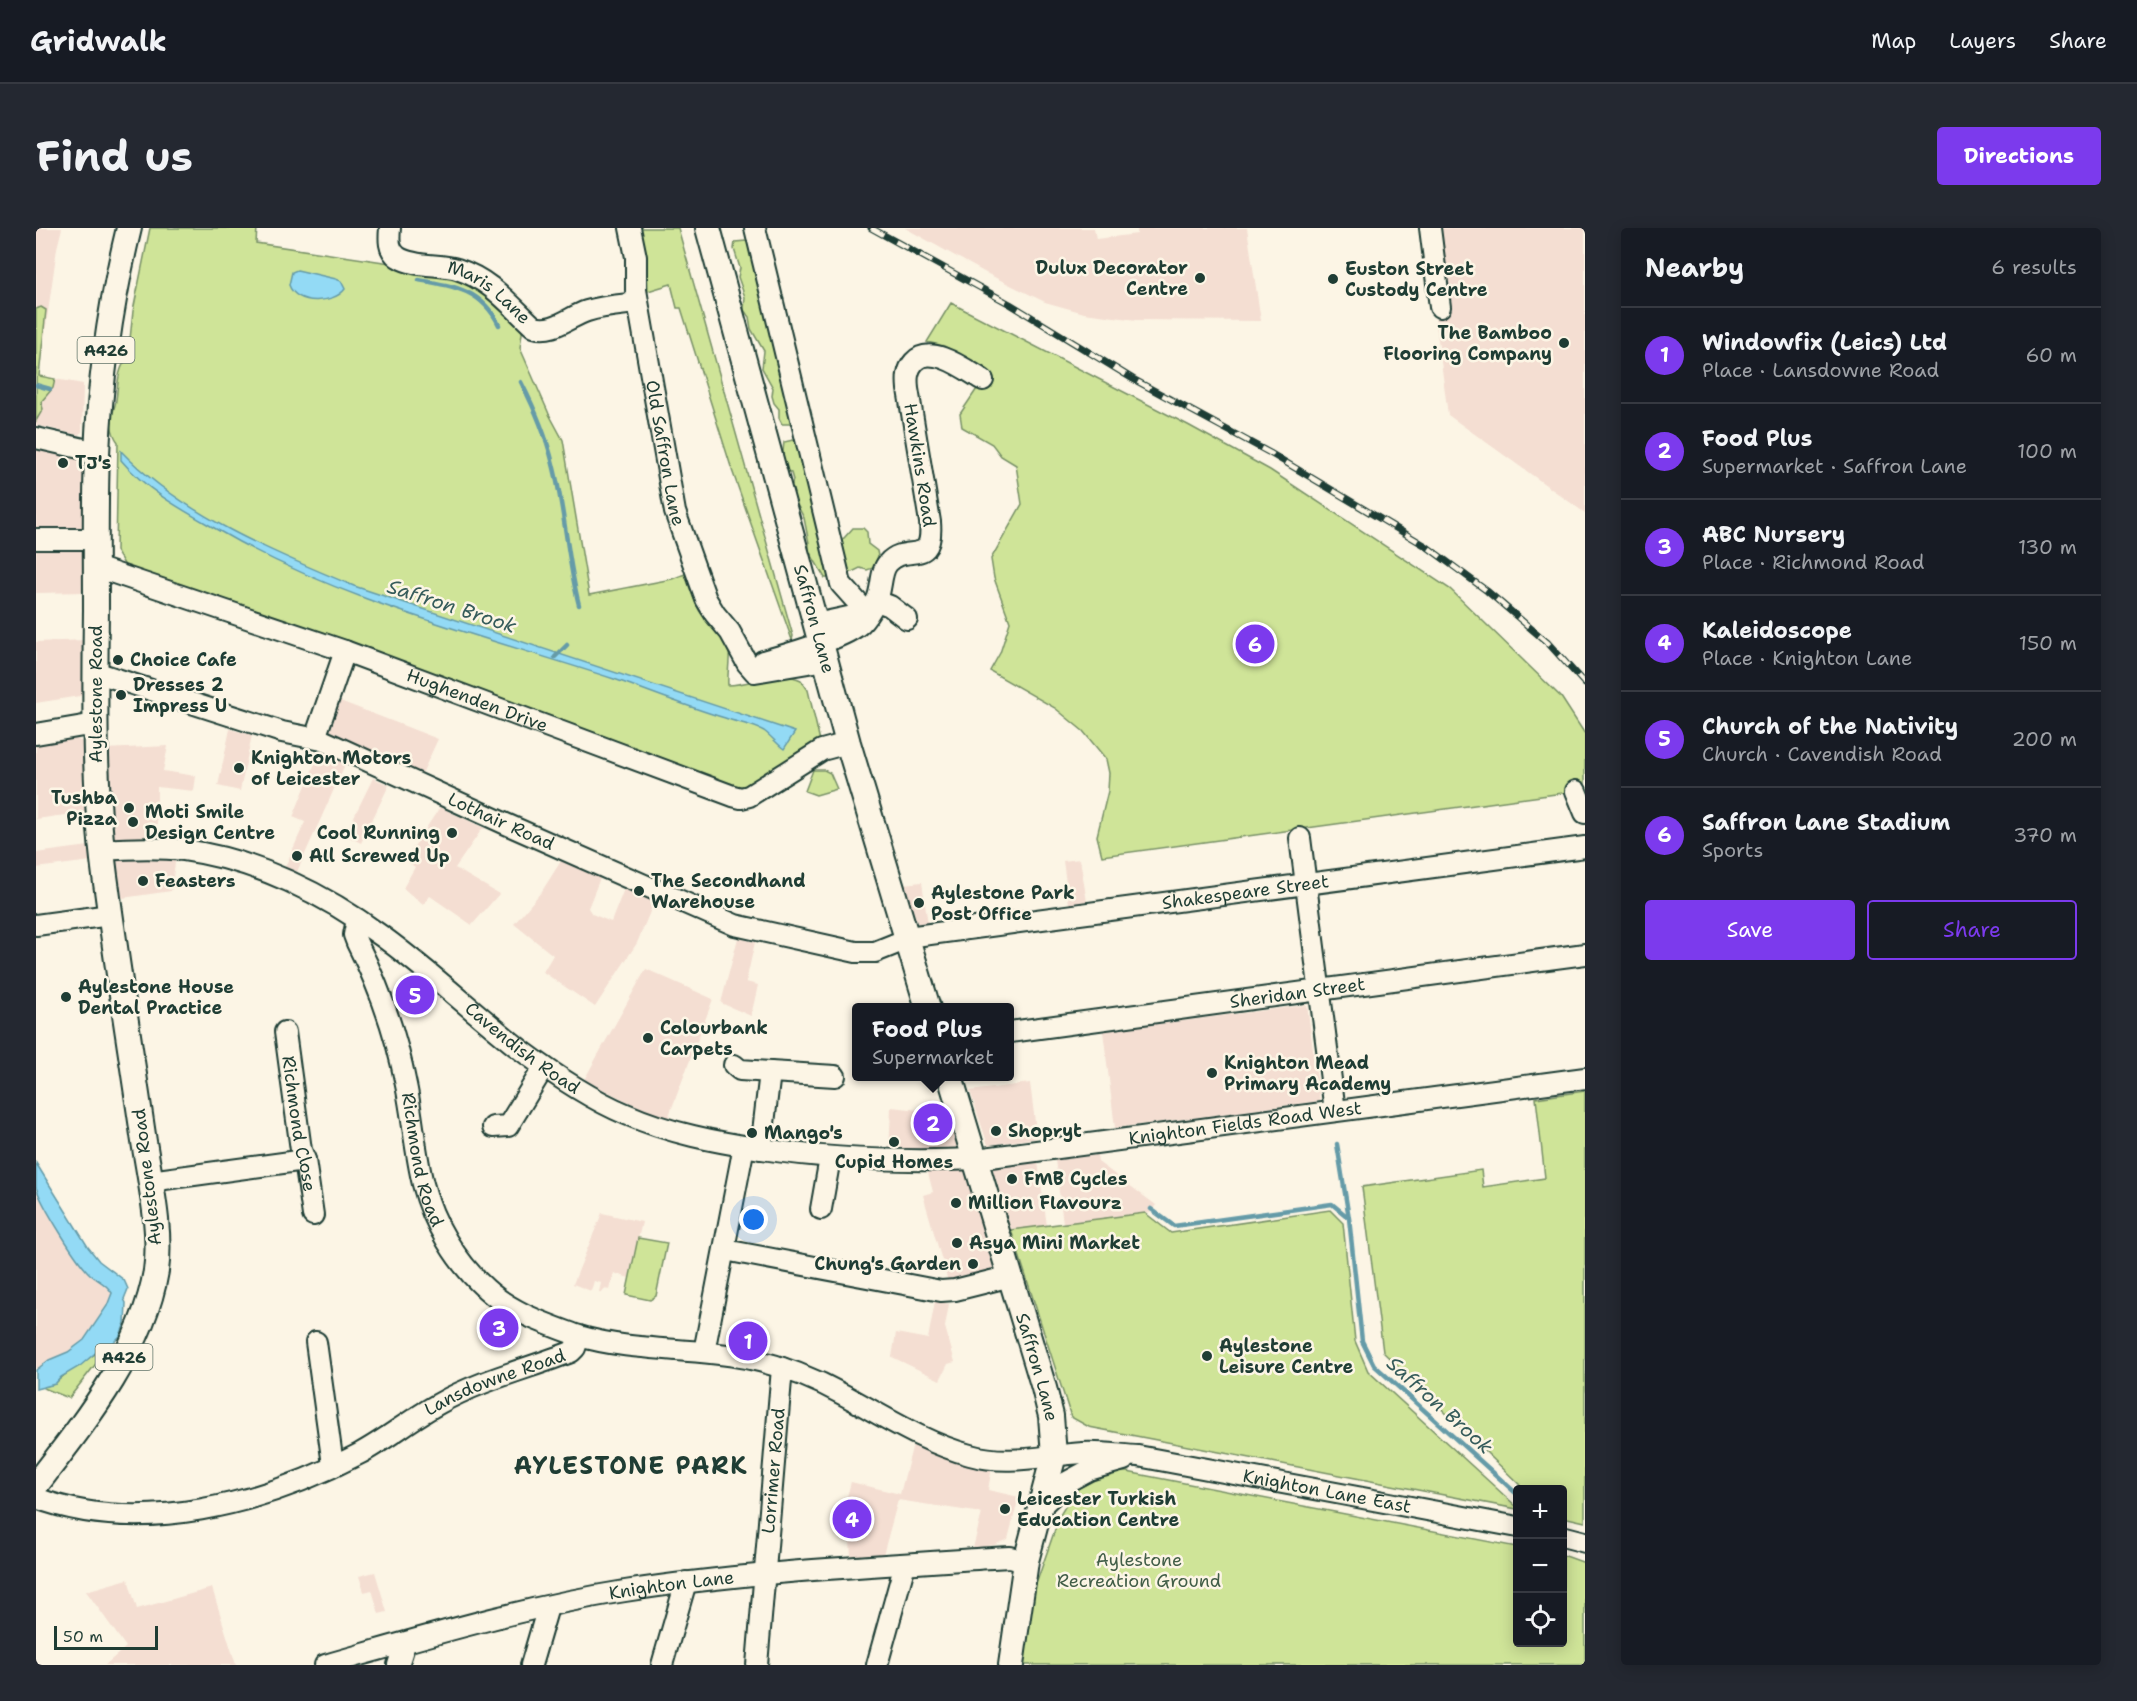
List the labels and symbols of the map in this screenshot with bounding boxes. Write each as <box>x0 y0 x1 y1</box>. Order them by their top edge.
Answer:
street label: Maris Lane <box>445 255 536 329</box>
place label: Dulux Decorator Centre <box>1036 256 1188 301</box>
place label: Euston Street Custody Centre <box>1345 257 1488 302</box>
marker: Dulux Decorator Centre <box>1193 271 1207 285</box>
marker: Euston Street Custody Centre <box>1326 272 1340 286</box>
place label: The Bamboo Flooring Company <box>1383 321 1552 366</box>
marker: The Bamboo Flooring Company <box>1557 336 1571 350</box>
road number: A426 <box>78 337 134 363</box>
street label: Old Saffron Lane <box>640 378 691 529</box>
street label: Hawkins Road <box>898 401 942 529</box>
place label: TJ's <box>75 451 111 475</box>
marker: TJ's <box>56 456 70 470</box>
street label: Saffron Lane <box>788 562 840 676</box>
water label: Saffron Brook <box>384 573 520 639</box>
pin: 6 <box>1236 622 1274 666</box>
street label: Aylestone Road <box>84 625 108 763</box>
place label: Choice Cafe <box>130 648 237 672</box>
marker: Choice Cafe <box>111 653 125 667</box>
street label: Hughenden Drive <box>403 663 551 738</box>
place label: Dresses 2 Impress U <box>133 673 227 718</box>
marker: Dresses 2 Impress U <box>114 688 128 702</box>
place label: Knighton Motors of Leicester <box>251 746 411 791</box>
marker: Knighton Motors of Leicester <box>232 761 246 775</box>
place label: Tushba Pizza <box>51 786 118 831</box>
street label: Lothair Road <box>444 787 558 856</box>
place label: Moti Smile Design Centre <box>145 800 275 845</box>
marker: Tushba Pizza <box>122 801 136 815</box>
marker: Moti Smile Design Centre <box>126 815 140 829</box>
place label: Cool Running <box>317 821 440 845</box>
marker: Cool Running <box>445 826 459 840</box>
place label: All Screwed Up <box>309 844 450 868</box>
marker: All Screwed Up <box>290 849 304 863</box>
place label: Feasters <box>155 869 235 893</box>
place label: The Secondhand Warehouse <box>651 869 806 914</box>
street label: Shakespeare Street <box>1160 869 1330 915</box>
marker: Feasters <box>136 874 150 888</box>
place label: Aylestone Park Post Office <box>931 881 1075 926</box>
marker: The Secondhand Warehouse <box>632 884 646 898</box>
marker: Aylestone Park Post Office <box>912 896 926 910</box>
pin: 5 <box>396 972 434 1017</box>
street label: Sheridan Street <box>1228 972 1367 1014</box>
place label: Aylestone House Dental Practice <box>78 975 234 1020</box>
marker: Aylestone House Dental Practice <box>59 990 73 1004</box>
street label: Cavendish Road <box>460 997 585 1100</box>
place label: Colourbank Carpets <box>660 1016 768 1061</box>
marker: Colourbank Carpets <box>641 1031 655 1045</box>
place label: Knighton Mead Primary Academy <box>1224 1051 1391 1096</box>
street label: Richmond Close <box>276 1054 321 1193</box>
marker: Knighton Mead Primary Academy <box>1205 1066 1219 1080</box>
street label: Richmond Road <box>396 1091 449 1231</box>
street label: Knighton Fields Road West <box>1127 1096 1363 1151</box>
pin: 2 <box>914 1100 952 1146</box>
street label: Aylestone Road <box>127 1107 167 1247</box>
place label: Shopryt <box>1008 1119 1082 1143</box>
place label: Mango's <box>764 1121 843 1145</box>
marker: Shopryt <box>989 1124 1003 1138</box>
marker: Mango's <box>745 1126 759 1140</box>
marker: Cupid Homes <box>887 1135 901 1149</box>
place label: Cupid Homes <box>835 1150 953 1174</box>
place label: FMB Cycles <box>1024 1167 1127 1191</box>
marker: FMB Cycles <box>1005 1172 1019 1186</box>
place label: Million Flavourz <box>968 1191 1122 1215</box>
marker: Million Flavourz <box>949 1196 963 1210</box>
your location <box>739 1205 768 1234</box>
place label: Asya Mini Market <box>969 1231 1140 1255</box>
marker: Asya Mini Market <box>950 1236 964 1250</box>
place label: Chung's Garden <box>814 1252 961 1276</box>
marker: Chung's Garden <box>966 1257 980 1271</box>
pin: 3 <box>480 1306 518 1350</box>
street label: Saffron Lane <box>1010 1310 1063 1422</box>
pin: 1 <box>728 1318 768 1364</box>
place label: Aylestone Leisure Centre <box>1219 1334 1353 1379</box>
street label: Lansdowne Road <box>420 1343 569 1421</box>
road number: A426 <box>96 1344 152 1370</box>
marker: Aylestone Leisure Centre <box>1200 1349 1214 1363</box>
water label: Saffron Brook <box>1381 1350 1499 1460</box>
street label: Lorrimer Road <box>756 1407 791 1535</box>
district label: AYLESTONE PARK <box>514 1450 748 1482</box>
street label: Knighton Lane East <box>1241 1464 1413 1519</box>
place label: Leicester Turkish Education Centre <box>1017 1487 1179 1532</box>
pin: 4 <box>832 1496 872 1542</box>
marker: Leicester Turkish Education Centre <box>998 1502 1012 1516</box>
park label: Aylestone Recreation Ground <box>1057 1548 1221 1593</box>
street label: Knighton Lane <box>607 1565 735 1605</box>
scale bar <box>54 1623 158 1650</box>

